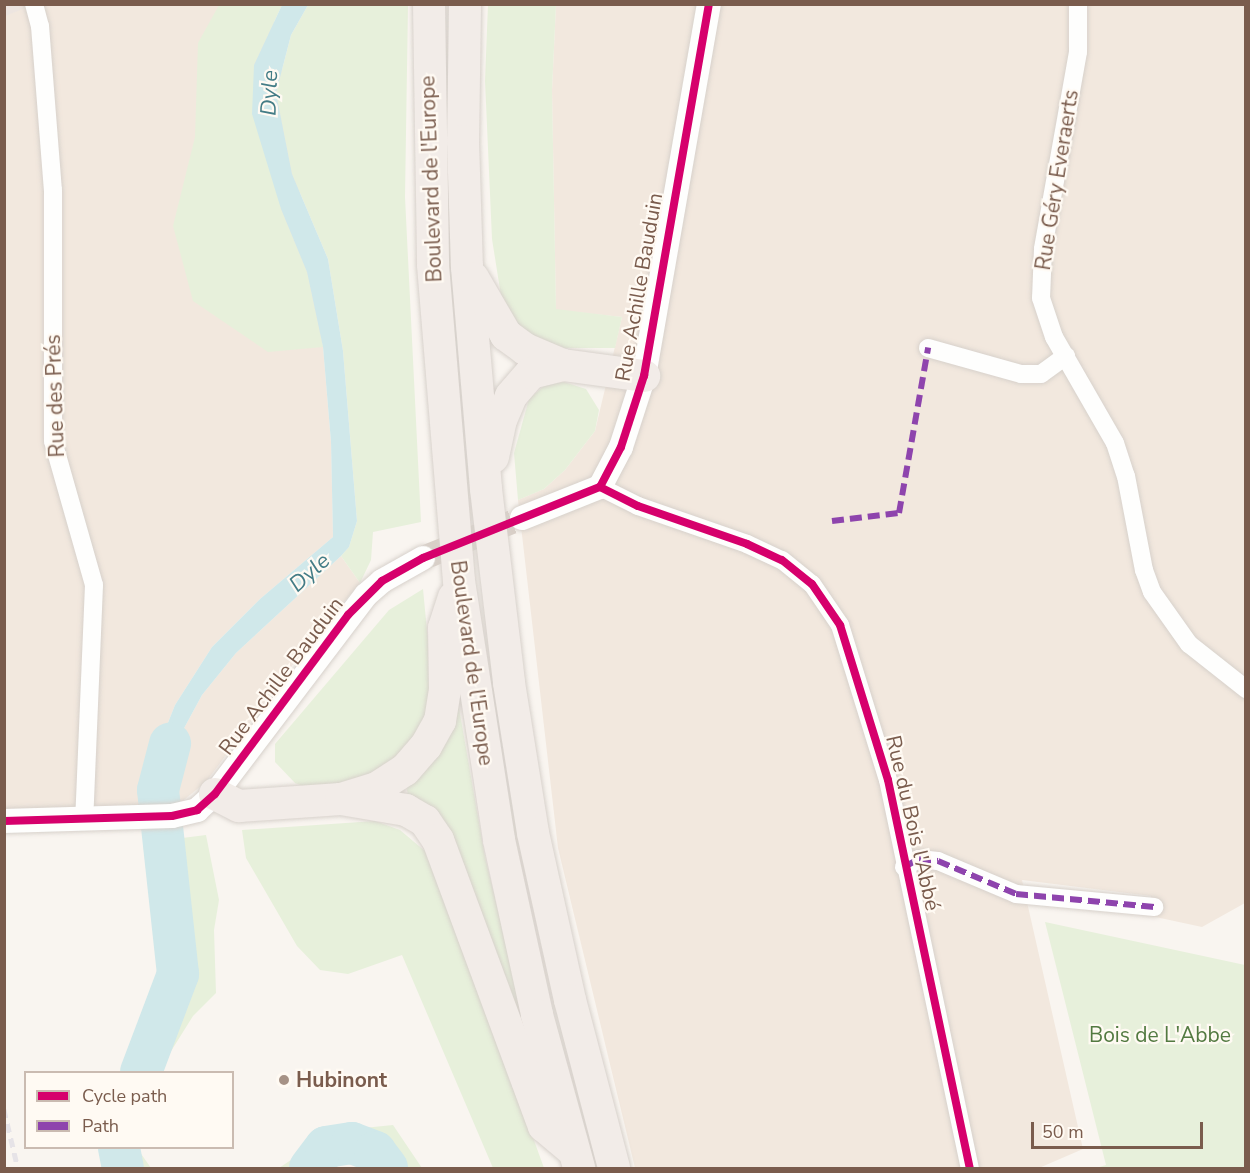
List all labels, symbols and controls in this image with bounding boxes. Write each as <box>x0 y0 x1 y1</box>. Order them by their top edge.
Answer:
water label: Dyle <box>256 70 284 116</box>
street label: Boulevard de l'Europe <box>415 75 447 283</box>
street label: Rue Géry Everaerts <box>1030 88 1084 272</box>
street label: Rue Achille Bauduin <box>610 191 668 383</box>
street label: Rue des Prés <box>40 334 70 458</box>
water label: Dyle <box>284 548 336 598</box>
street label: Boulevard de l'Europe <box>445 559 499 767</box>
street label: Rue Achille Bauduin <box>213 592 349 760</box>
street label: Rue du Bois l'Abbé <box>881 733 945 913</box>
park label: Bois de L'Abbe <box>1089 1022 1231 1048</box>
place label: Hubinont <box>296 1067 387 1093</box>
legend <box>24 1071 234 1149</box>
marker: Hubinont <box>277 1073 291 1087</box>
text: Cycle path <box>82 1084 167 1108</box>
scale bar <box>1034 1110 1206 1148</box>
text: Path <box>82 1114 119 1138</box>
text: 50 m <box>1042 1120 1084 1144</box>

